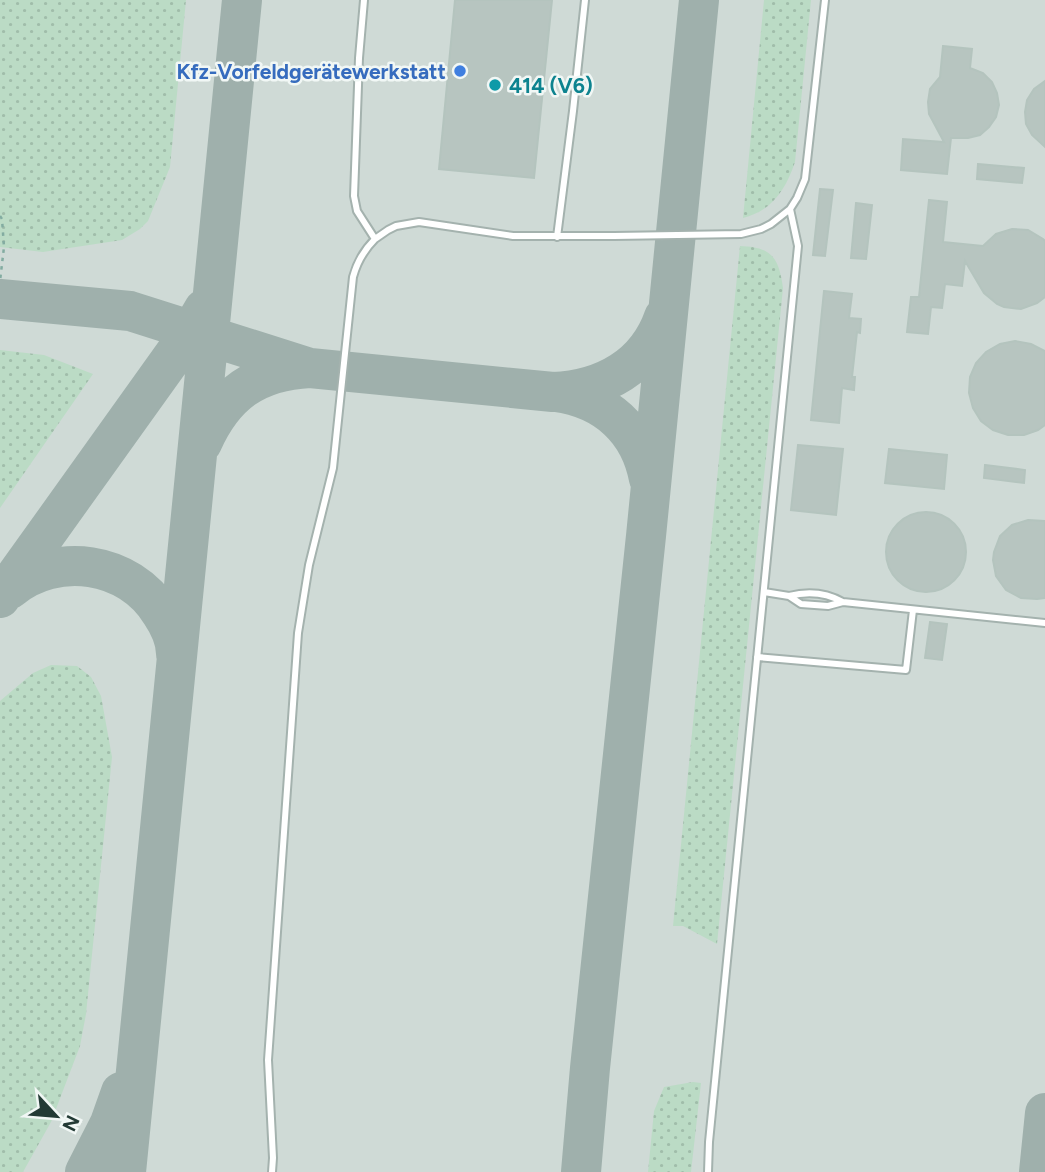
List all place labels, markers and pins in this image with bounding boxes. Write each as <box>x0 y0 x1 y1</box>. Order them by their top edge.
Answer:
place label: Kfz-Vorfeldgerätewerkstatt <box>176 59 446 84</box>
marker: Kfz-Vorfeldgerätewerkstatt <box>452 63 468 79</box>
place label: 414 (V6) <box>509 73 593 98</box>
marker: 414 (V6) <box>487 77 503 93</box>

